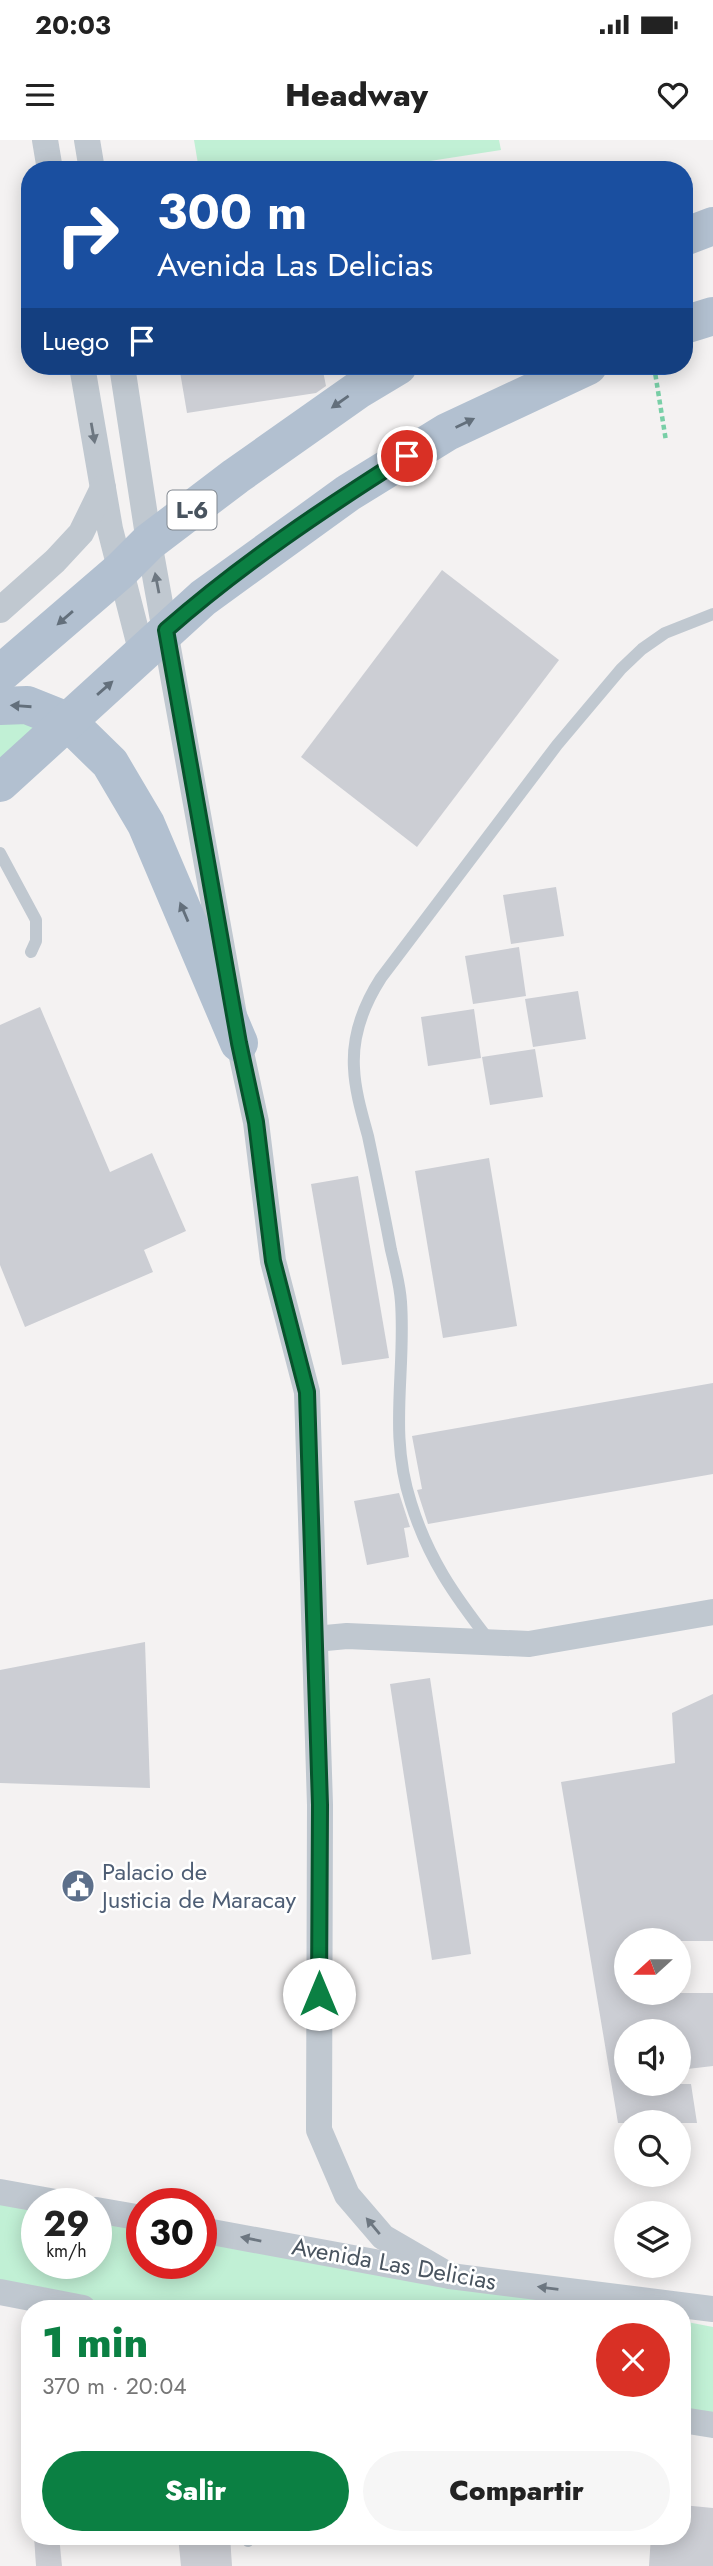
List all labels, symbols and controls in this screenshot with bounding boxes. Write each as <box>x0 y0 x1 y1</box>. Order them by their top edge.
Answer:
text: 20:03 <box>35 6 111 44</box>
text: Headway <box>285 72 428 118</box>
icon: menu <box>21 76 59 114</box>
icon: heart <box>654 76 692 114</box>
text: 300 m <box>157 177 307 247</box>
icon: right <box>42 189 133 280</box>
text: Avenida Las Delicias <box>157 242 433 288</box>
text: Luego <box>42 322 109 360</box>
icon: arrive <box>123 322 161 360</box>
one-way arrow <box>331 395 349 409</box>
one-way arrow <box>455 418 475 429</box>
one-way arrow <box>88 422 99 444</box>
pin <box>377 426 437 486</box>
icon: arrive <box>388 437 426 475</box>
road number: L-6 <box>168 490 216 530</box>
one-way arrow <box>151 572 162 594</box>
one-way arrow <box>57 610 74 625</box>
one-way arrow <box>97 681 114 696</box>
one-way arrow <box>10 700 32 711</box>
one-way arrow <box>178 902 189 923</box>
place label: Palacio de Justicia de Maracay <box>99 1854 296 1917</box>
public building icon: Palacio de Justicia de Maracay <box>59 1867 97 1905</box>
north arrow <box>614 1928 691 2006</box>
map controls <box>614 1928 691 2278</box>
position arrow <box>282 1957 356 2031</box>
button: sound <box>614 2019 691 2096</box>
button: search <box>614 2110 691 2187</box>
speed limit sign: 30 <box>126 2188 217 2279</box>
text: 29 <box>43 2199 90 2249</box>
button: layers <box>614 2201 691 2278</box>
one-way arrow <box>366 2217 381 2234</box>
street label: Avenida Las Delicias <box>289 2228 499 2299</box>
one-way arrow <box>240 2233 262 2244</box>
text: km/h <box>46 2238 87 2264</box>
one-way arrow <box>537 2283 559 2294</box>
text: 1 min <box>42 2312 148 2373</box>
button: close <box>596 2323 670 2397</box>
text: 370 m · 20:04 <box>42 2369 187 2403</box>
button: Salir <box>42 2451 349 2531</box>
button: Compartir <box>363 2451 670 2531</box>

